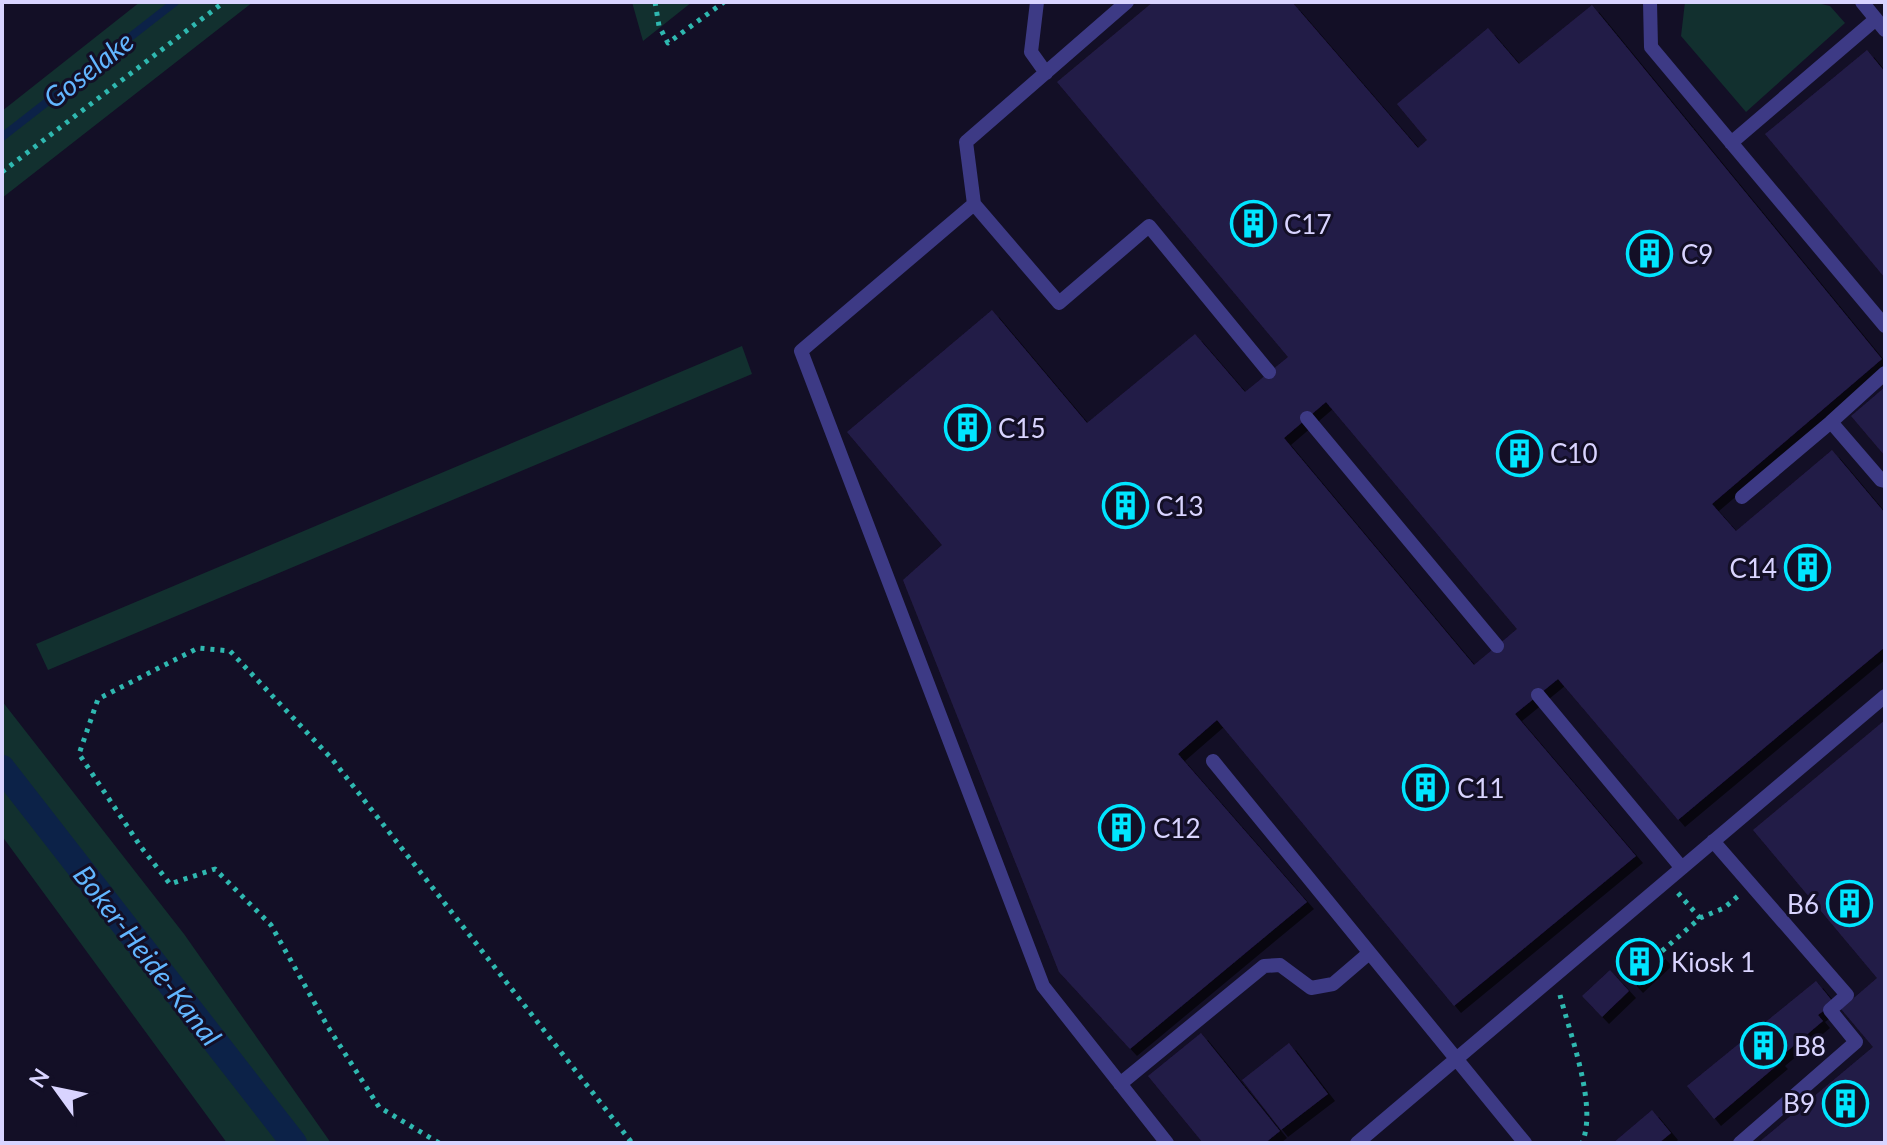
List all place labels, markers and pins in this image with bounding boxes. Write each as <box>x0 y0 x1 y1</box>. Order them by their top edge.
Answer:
building icon: C17 <box>1229 200 1277 248</box>
place label: C17 <box>1284 208 1332 240</box>
building icon: C9 <box>1626 230 1674 278</box>
place label: C9 <box>1681 238 1713 270</box>
building icon: C15 <box>943 404 991 452</box>
place label: C15 <box>998 412 1046 444</box>
building icon: C10 <box>1495 429 1543 477</box>
place label: C10 <box>1550 437 1598 469</box>
building icon: C13 <box>1101 482 1149 530</box>
place label: C13 <box>1156 490 1204 522</box>
building icon: C14 <box>1784 544 1832 592</box>
place label: C14 <box>1729 552 1777 584</box>
building icon: C11 <box>1402 764 1450 812</box>
place label: C11 <box>1457 772 1505 804</box>
building icon: C12 <box>1098 804 1146 852</box>
place label: C12 <box>1153 812 1201 844</box>
building icon: B6 <box>1826 880 1874 928</box>
place label: B6 <box>1787 888 1819 920</box>
building icon: Kiosk 1 <box>1616 938 1664 986</box>
place label: Kiosk 1 <box>1671 946 1755 978</box>
building icon: B8 <box>1739 1022 1787 1070</box>
place label: B8 <box>1794 1030 1826 1062</box>
building icon: B9 <box>1822 1079 1870 1127</box>
place label: B9 <box>1783 1087 1815 1119</box>

